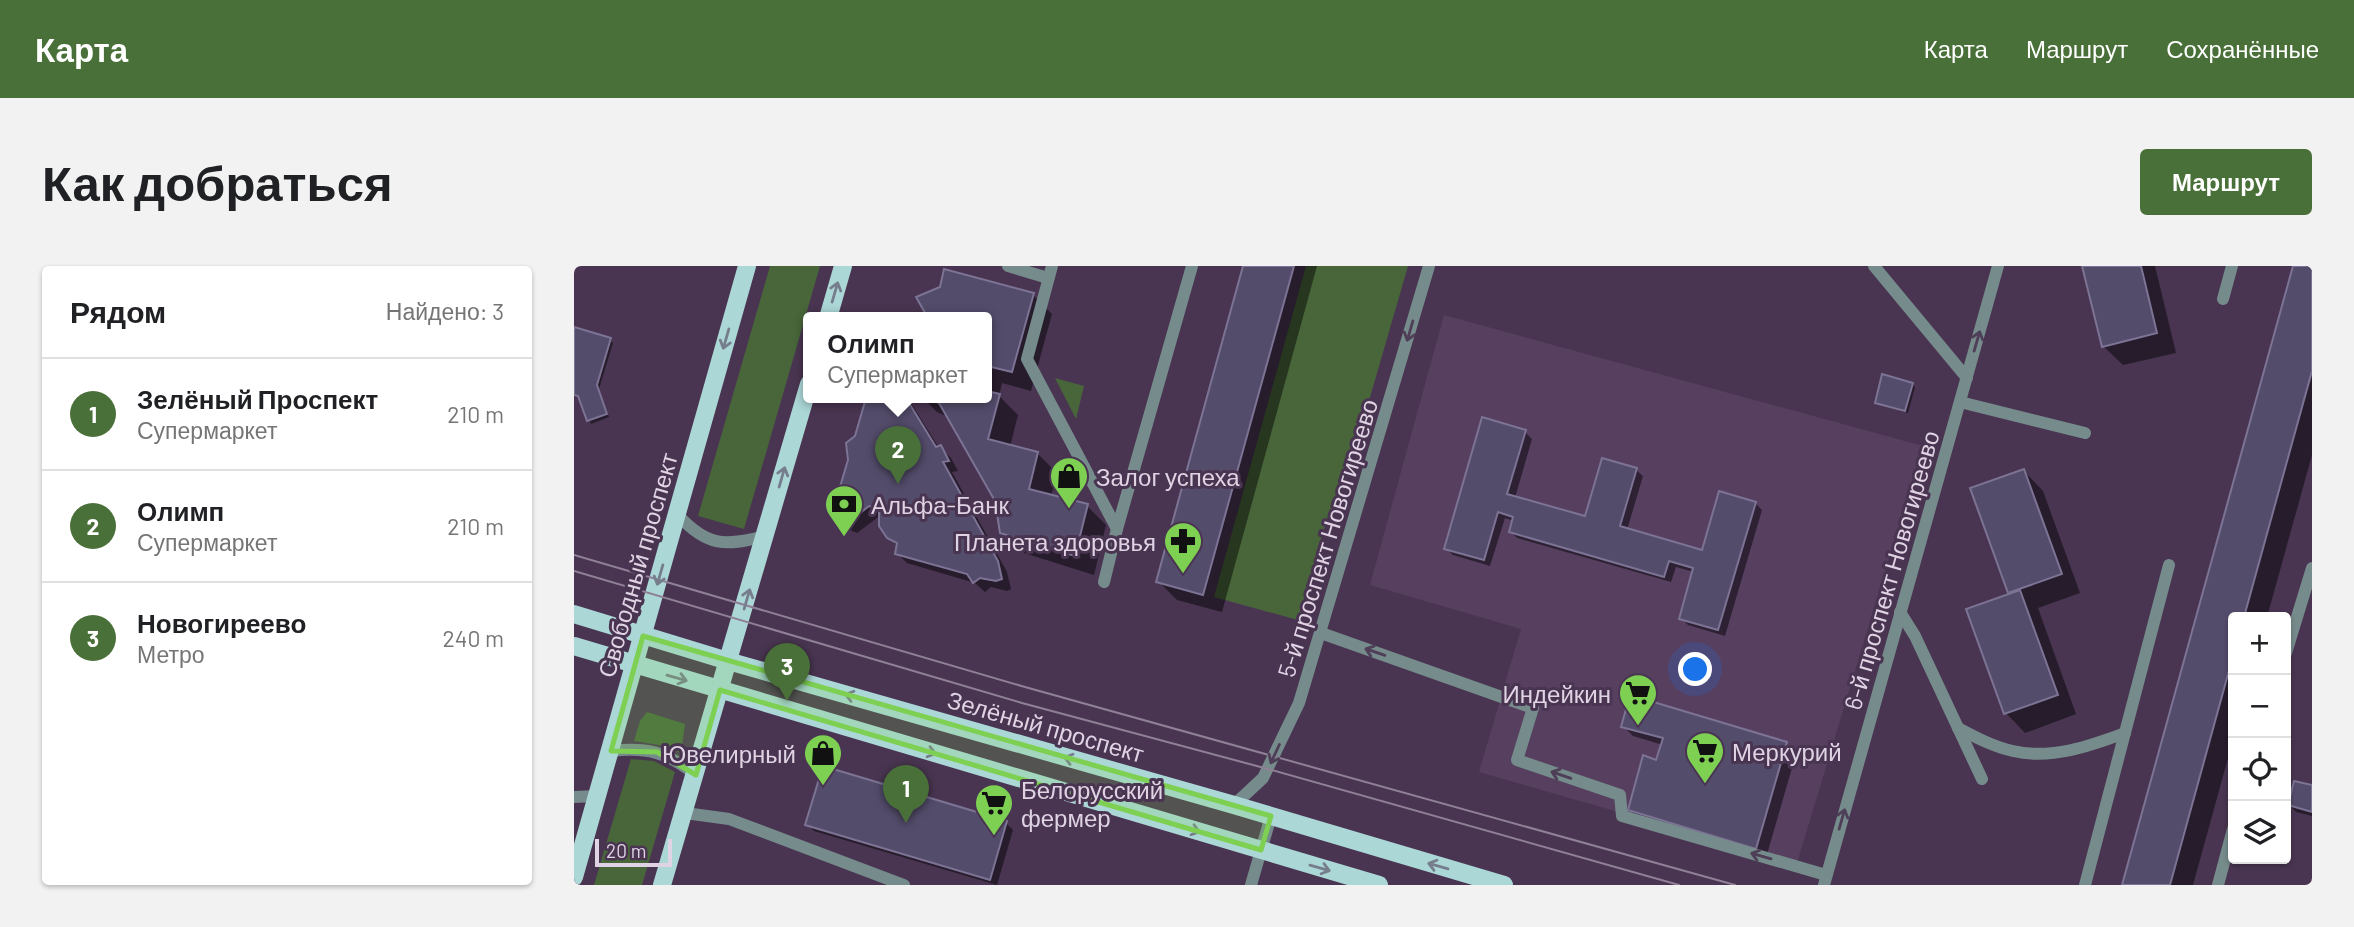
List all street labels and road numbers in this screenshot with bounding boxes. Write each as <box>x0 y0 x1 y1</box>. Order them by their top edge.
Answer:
street label: 5-й проспект Новогиреево <box>1271 396 1383 680</box>
street label: 6-й проспект Новогиреево <box>1837 427 1945 713</box>
street label: Свободный проспект <box>591 449 683 681</box>
street label: Зелёный проспект <box>944 684 1148 768</box>

